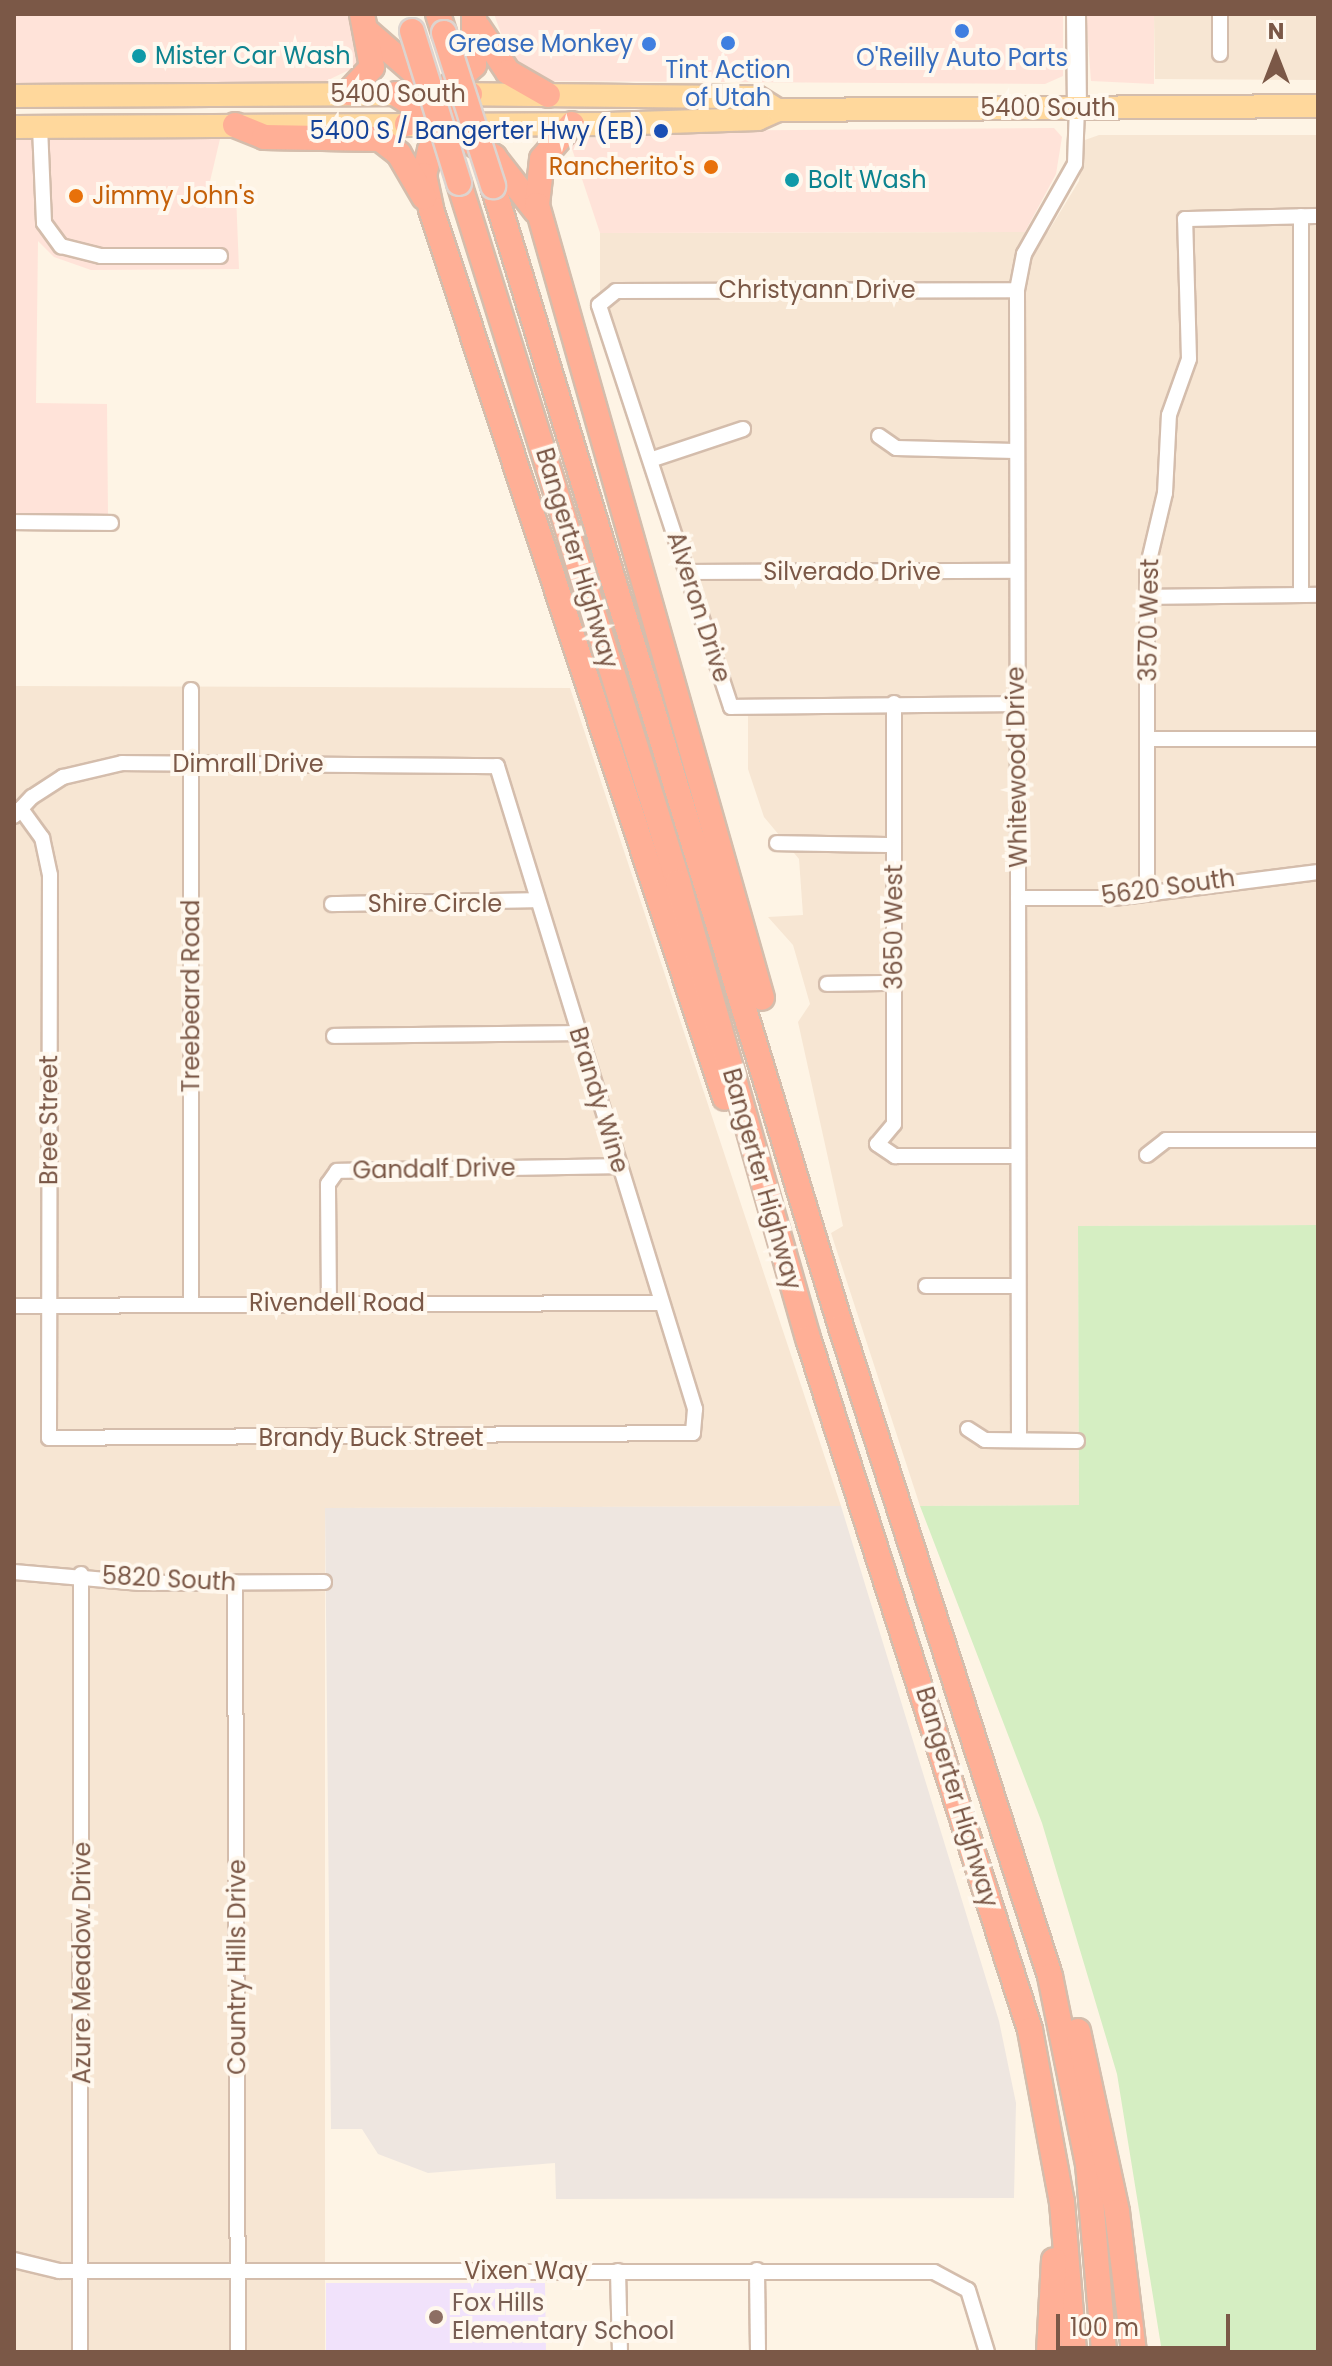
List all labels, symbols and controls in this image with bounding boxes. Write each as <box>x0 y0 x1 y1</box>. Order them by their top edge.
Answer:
north arrow <box>1236 16 1316 96</box>
text: N <box>1268 16 1284 47</box>
marker: O'Reilly Auto Parts <box>953 22 971 40</box>
place label: Grease Monkey <box>448 30 633 58</box>
marker: Tint Action of Utah <box>719 34 737 52</box>
marker: Grease Monkey <box>640 35 658 53</box>
place label: Mister Car Wash <box>155 42 351 70</box>
place label: O'Reilly Auto Parts <box>856 44 1068 72</box>
marker: Mister Car Wash <box>130 47 148 65</box>
place label: Tint Action of Utah <box>665 56 791 112</box>
street label: 5400 South <box>330 80 466 108</box>
street label: 5400 South <box>980 94 1116 122</box>
place label: 5400 S / Bangerter Hwy (EB) <box>310 117 645 145</box>
marker: 5400 S / Bangerter Hwy (EB) <box>652 122 670 140</box>
place label: Rancherito's <box>549 153 695 181</box>
marker: Rancherito's <box>702 158 720 176</box>
place label: Bolt Wash <box>808 166 927 194</box>
marker: Bolt Wash <box>783 171 801 189</box>
place label: Jimmy John's <box>92 182 255 210</box>
marker: Jimmy John's <box>67 187 85 205</box>
street label: Christyann Drive <box>718 276 916 304</box>
street label: Bangerter Highway <box>530 444 624 672</box>
street label: Alveron Drive <box>661 528 737 686</box>
street label: Silverado Drive <box>763 558 941 586</box>
street label: 3570 West <box>1134 558 1164 682</box>
street label: Whitewood Drive <box>1001 666 1033 868</box>
street label: Dimrall Drive <box>172 750 324 778</box>
street label: 5620 South <box>1099 863 1237 911</box>
street label: 3650 West <box>880 864 908 990</box>
street label: Shire Circle <box>368 890 502 918</box>
street label: Treebeard Road <box>177 899 205 1093</box>
street label: Brandy Wine <box>563 1024 635 1176</box>
street label: Bree Street <box>35 1055 63 1185</box>
street label: Bangerter Highway <box>717 1065 807 1293</box>
street label: Gandalf Drive <box>352 1153 516 1185</box>
street label: Rivendell Road <box>249 1289 425 1317</box>
street label: Brandy Buck Street <box>258 1424 484 1452</box>
street label: 5820 South <box>101 1561 237 1597</box>
street label: Bangerter Highway <box>910 1683 1004 1911</box>
street label: Azure Meadow Drive <box>68 1842 96 2084</box>
street label: Country Hills Drive <box>223 1859 251 2075</box>
street label: Vixen Way <box>464 2257 588 2285</box>
place label: Fox Hills Elementary School <box>452 2289 675 2345</box>
scale bar <box>1060 2298 1234 2348</box>
marker: Fox Hills Elementary School <box>427 2308 445 2326</box>
text: 100 m <box>1070 2311 1139 2344</box>

